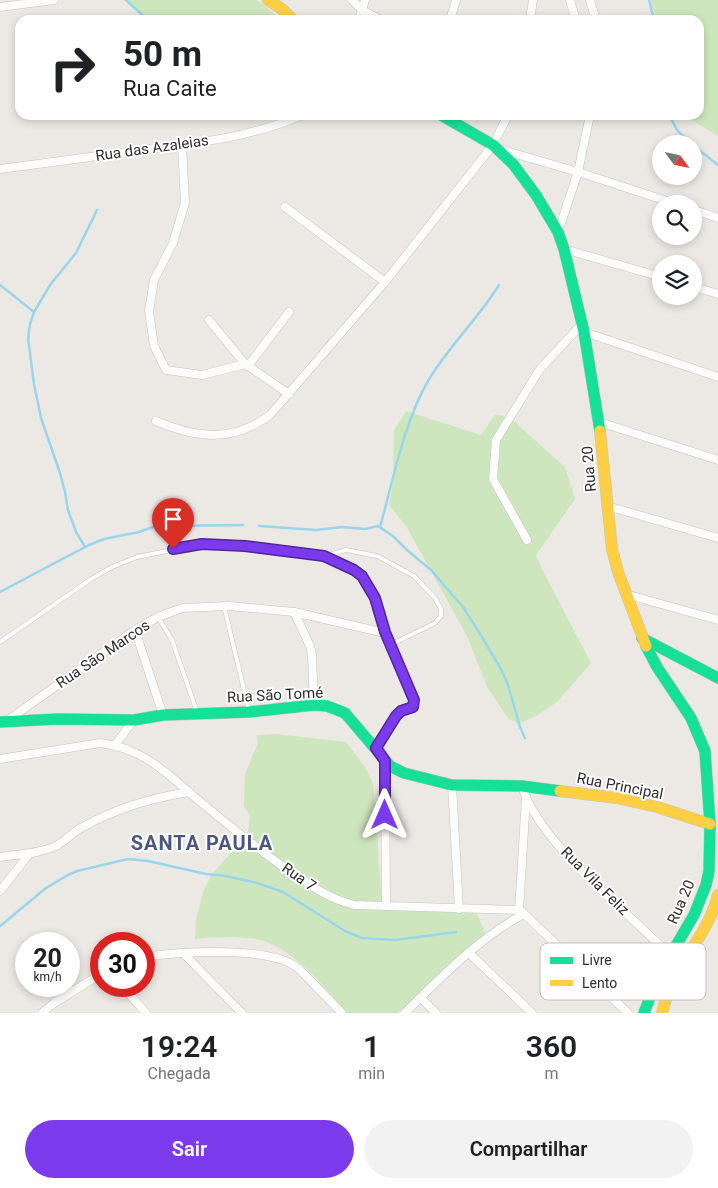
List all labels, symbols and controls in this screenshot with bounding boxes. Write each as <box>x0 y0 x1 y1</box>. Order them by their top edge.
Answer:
text: 50 m <box>123 34 202 75</box>
icon: right <box>40 35 105 100</box>
text: Rua Caite <box>123 76 217 101</box>
street label: Rua das Azaleias <box>94 131 210 165</box>
north arrow <box>652 135 702 185</box>
map controls <box>652 135 702 305</box>
button: search <box>652 195 702 245</box>
button: layers <box>652 255 702 305</box>
street label: Rua 20 <box>578 445 600 493</box>
pin <box>152 498 194 549</box>
icon: arrive <box>159 505 187 533</box>
street label: Rua São Marcos <box>53 616 153 692</box>
street label: Rua São Tomé <box>226 683 324 707</box>
street label: Rua Principal <box>575 769 665 803</box>
position arrow <box>358 788 410 840</box>
district label: SANTA PAULA <box>131 831 273 855</box>
street label: Rua Vila Feliz <box>557 843 633 919</box>
street label: Rua 7 <box>278 859 320 895</box>
street label: Rua 20 <box>663 877 699 927</box>
speed limit sign: 30 <box>90 932 155 997</box>
legend <box>540 943 706 1000</box>
text: 20 <box>33 944 62 973</box>
text: Livre <box>582 952 612 968</box>
text: km/h <box>33 970 62 984</box>
text: Lento <box>582 975 617 991</box>
text: 19:24 <box>141 1029 218 1064</box>
text: 1 <box>363 1029 380 1064</box>
text: 360 <box>526 1029 577 1064</box>
text: Chegada <box>148 1064 211 1083</box>
text: min <box>358 1064 385 1083</box>
text: m <box>544 1064 559 1083</box>
button: Sair <box>25 1120 354 1178</box>
button: Compartilhar <box>364 1120 693 1178</box>

